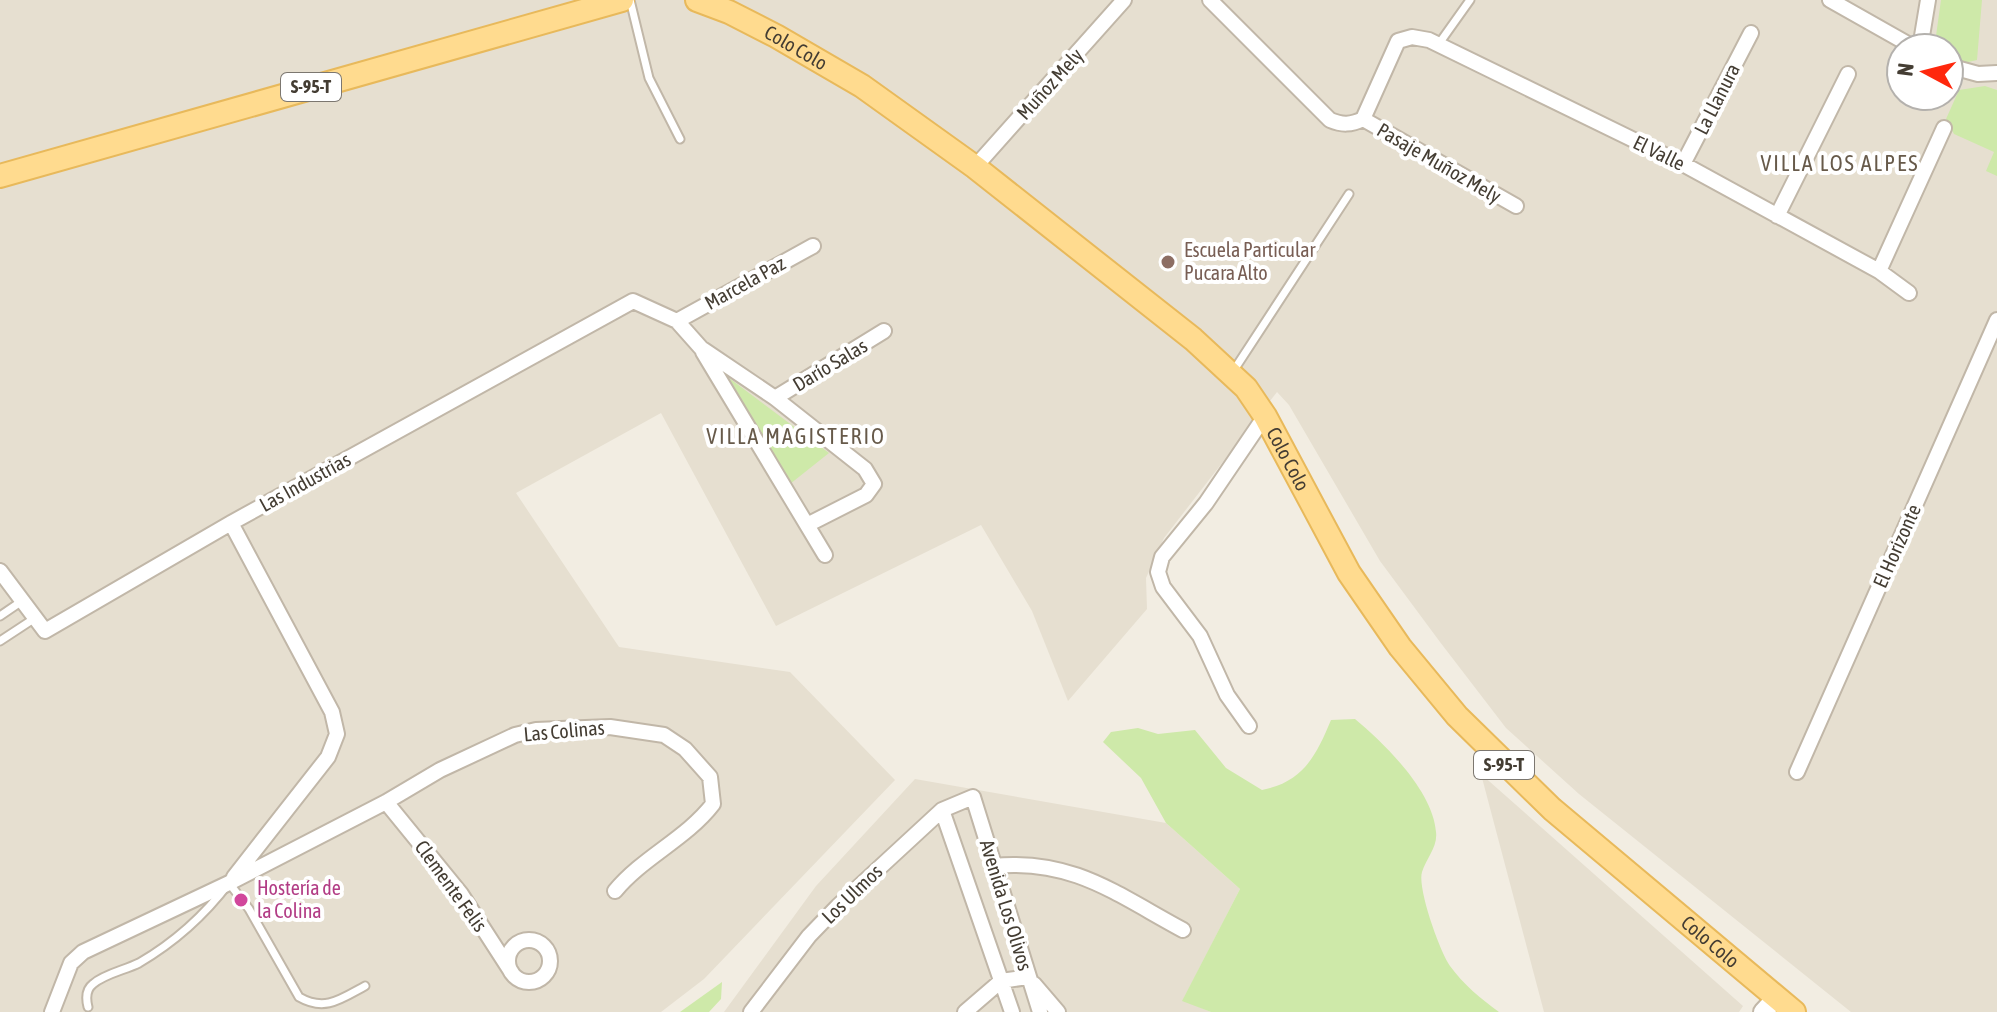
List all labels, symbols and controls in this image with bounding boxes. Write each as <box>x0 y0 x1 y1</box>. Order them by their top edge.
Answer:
street label: Colo Colo <box>761 20 832 74</box>
north arrow <box>1885 32 1965 112</box>
street label: Muñoz Mely <box>1012 43 1088 124</box>
street label: La Llanura <box>1689 60 1744 138</box>
text: N <box>1891 62 1919 78</box>
road number: S-95-T <box>281 73 341 101</box>
street label: Pasaje Muñoz Mely <box>1373 118 1505 207</box>
street label: El Valle <box>1630 130 1689 175</box>
district label: VILLA LOS ALPES <box>1760 150 1920 176</box>
place label: Escuela Particular Pucara Alto <box>1184 238 1316 284</box>
street label: Marcela Paz <box>701 251 789 314</box>
marker: Escuela Particular Pucara Alto <box>1159 253 1177 271</box>
street label: Darío Salas <box>788 333 871 396</box>
district label: VILLA MAGISTERIO <box>706 423 886 449</box>
street label: Colo Colo <box>1262 423 1315 494</box>
street label: Las Industrias <box>255 447 354 516</box>
street label: El Horizonte <box>1868 501 1925 591</box>
street label: Las Colinas <box>523 716 605 745</box>
road number: S-95-T <box>1474 751 1534 779</box>
street label: Clemente Felis <box>411 835 492 936</box>
street label: Avenida Los Olivos <box>976 837 1037 973</box>
street label: Los Ulmos <box>817 859 887 928</box>
place label: Hostería de la Colina <box>257 876 341 922</box>
marker: Hostería de la Colina <box>232 891 250 909</box>
street label: Colo Colo <box>1677 910 1744 972</box>

